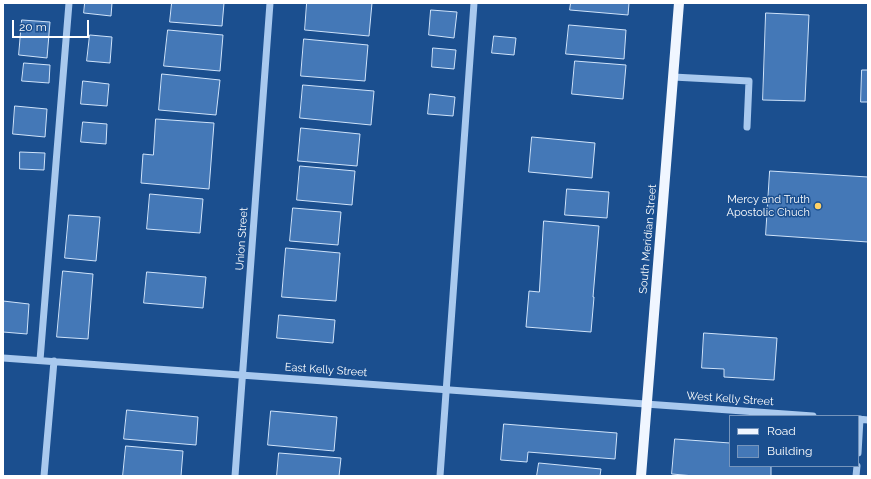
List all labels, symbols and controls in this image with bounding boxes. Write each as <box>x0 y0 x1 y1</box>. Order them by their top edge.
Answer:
scale bar <box>14 12 91 38</box>
text: 20 m <box>19 20 47 34</box>
street label: South Meridian Street <box>637 184 659 294</box>
place label: Mercy and Truth Apostolic Chuch <box>727 193 810 219</box>
marker: Mercy and Truth Apostolic Chuch <box>813 201 823 211</box>
street label: Union Street <box>233 207 251 271</box>
street label: East Kelly Street <box>284 361 368 379</box>
street label: West Kelly Street <box>686 389 774 409</box>
legend <box>729 415 859 467</box>
text: Road <box>767 424 796 438</box>
text: Building <box>767 444 813 458</box>

